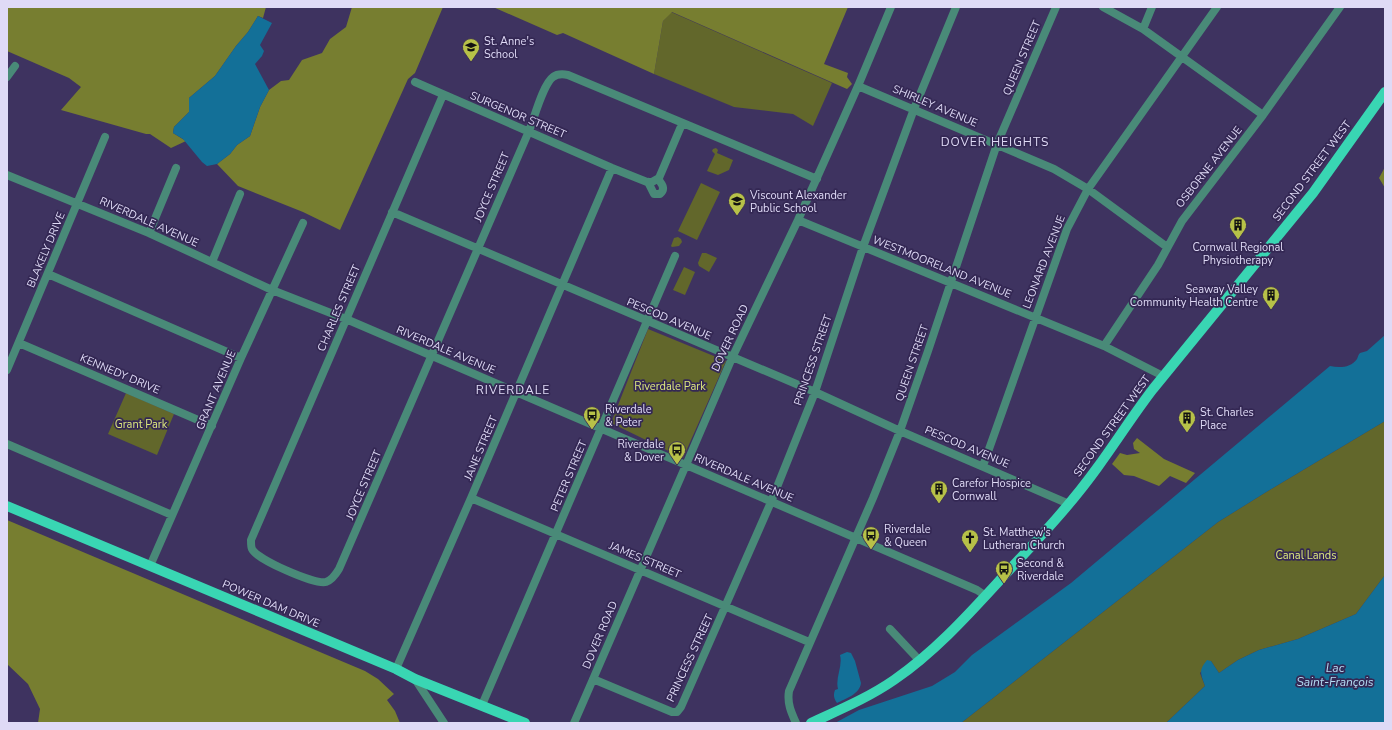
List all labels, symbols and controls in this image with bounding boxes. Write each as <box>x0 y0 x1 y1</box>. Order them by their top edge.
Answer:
street label: QUEEN STREET <box>999 18 1045 98</box>
place label: St. Anne's School <box>484 34 534 62</box>
school or university icon: St. Anne's School <box>461 37 481 62</box>
street label: SHIRLEY AVENUE <box>890 81 980 131</box>
street label: SURGENOR STREET <box>468 88 569 142</box>
street label: SECOND STREET WEST <box>1269 117 1355 224</box>
street label: OSBORNE AVENUE <box>1172 123 1246 211</box>
district label: DOVER HEIGHTS <box>941 134 1049 150</box>
street label: JOYCE STREET <box>470 150 514 225</box>
place label: Viscount Alexander Public School <box>749 188 847 216</box>
school or university icon: Viscount Alexander Public School <box>727 191 747 216</box>
street label: RIVERDALE AVENUE <box>97 193 201 251</box>
street label: BLAKELY DRIVE <box>23 210 69 290</box>
street label: LEONARD AVENUE <box>1019 213 1069 311</box>
building icon: Cornwall Regional Physiotherapy <box>1228 215 1248 240</box>
street label: WESTMOORELAND AVENUE <box>870 232 1014 302</box>
place label: Cornwall Regional Physiotherapy <box>1192 240 1284 268</box>
street label: CHARLES STREET <box>314 262 364 354</box>
place label: Seaway Valley Community Health Centre <box>1130 282 1258 310</box>
building icon: Seaway Valley Community Health Centre <box>1261 285 1281 310</box>
street label: PESCOD AVENUE <box>624 294 714 344</box>
street label: DOVER ROAD <box>708 302 752 374</box>
street label: PRINCESS STREET <box>790 312 836 407</box>
street label: RIVERDALE AVENUE <box>394 322 498 378</box>
street label: QUEEN STREET <box>892 322 932 403</box>
street label: GRANT AVENUE <box>193 348 239 432</box>
street label: KENNEDY DRIVE <box>78 350 162 398</box>
street label: SECOND STREET WEST <box>1070 372 1154 480</box>
park label: Riverdale Park <box>634 379 706 394</box>
district label: RIVERDALE <box>476 382 550 398</box>
place label: Riverdale & Peter <box>605 402 652 430</box>
bus stop icon: Riverdale & Peter <box>582 405 602 430</box>
place label: St. Charles Place <box>1200 405 1254 433</box>
building icon: St. Charles Place <box>1177 408 1197 433</box>
street label: JANE STREET <box>460 413 502 484</box>
park label: Grant Park <box>115 417 168 432</box>
street label: PESCOD AVENUE <box>922 422 1012 472</box>
place label: Riverdale & Dover <box>617 437 664 465</box>
street label: PETER STREET <box>547 438 591 514</box>
bus stop icon: Riverdale & Dover <box>667 440 687 465</box>
street label: JOYCE STREET <box>342 448 386 523</box>
street label: RIVERDALE AVENUE <box>692 450 796 506</box>
place label: Carefor Hospice Cornwall <box>952 476 1031 504</box>
building icon: Carefor Hospice Cornwall <box>929 479 949 504</box>
place label: Riverdale & Queen <box>884 522 931 550</box>
bus stop icon: Riverdale & Queen <box>861 525 881 550</box>
place label: St. Matthew's Lutheran Church <box>983 525 1065 553</box>
church icon: St. Matthew's Lutheran Church <box>960 528 980 553</box>
street label: JAMES STREET <box>606 538 684 582</box>
park label: Canal Lands <box>1276 548 1336 563</box>
place label: Second & Riverdale <box>1017 556 1064 584</box>
bus stop icon: Second & Riverdale <box>994 559 1014 584</box>
street label: POWER DAM DRIVE <box>220 577 322 631</box>
street label: DOVER ROAD <box>579 599 621 671</box>
street label: PRINCESS STREET <box>663 611 717 704</box>
water label: Lac Saint-François <box>1296 660 1374 690</box>

